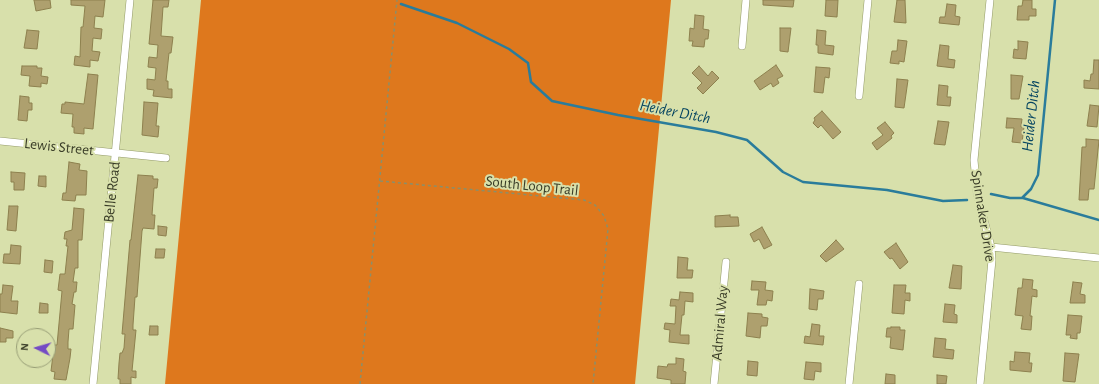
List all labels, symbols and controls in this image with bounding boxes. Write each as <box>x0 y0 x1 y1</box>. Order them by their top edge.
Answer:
water label: Heider Ditch <box>1018 79 1044 153</box>
water label: Heider Ditch <box>638 96 712 128</box>
street label: Lewis Street <box>23 134 95 160</box>
street label: Belle Road <box>100 161 124 223</box>
street label: Spinnaker Drive <box>967 169 999 263</box>
street label: South Loop Trail <box>485 172 579 200</box>
street label: Admiral Way <box>708 285 732 361</box>
north arrow <box>16 328 56 368</box>
text: N <box>19 343 30 351</box>

